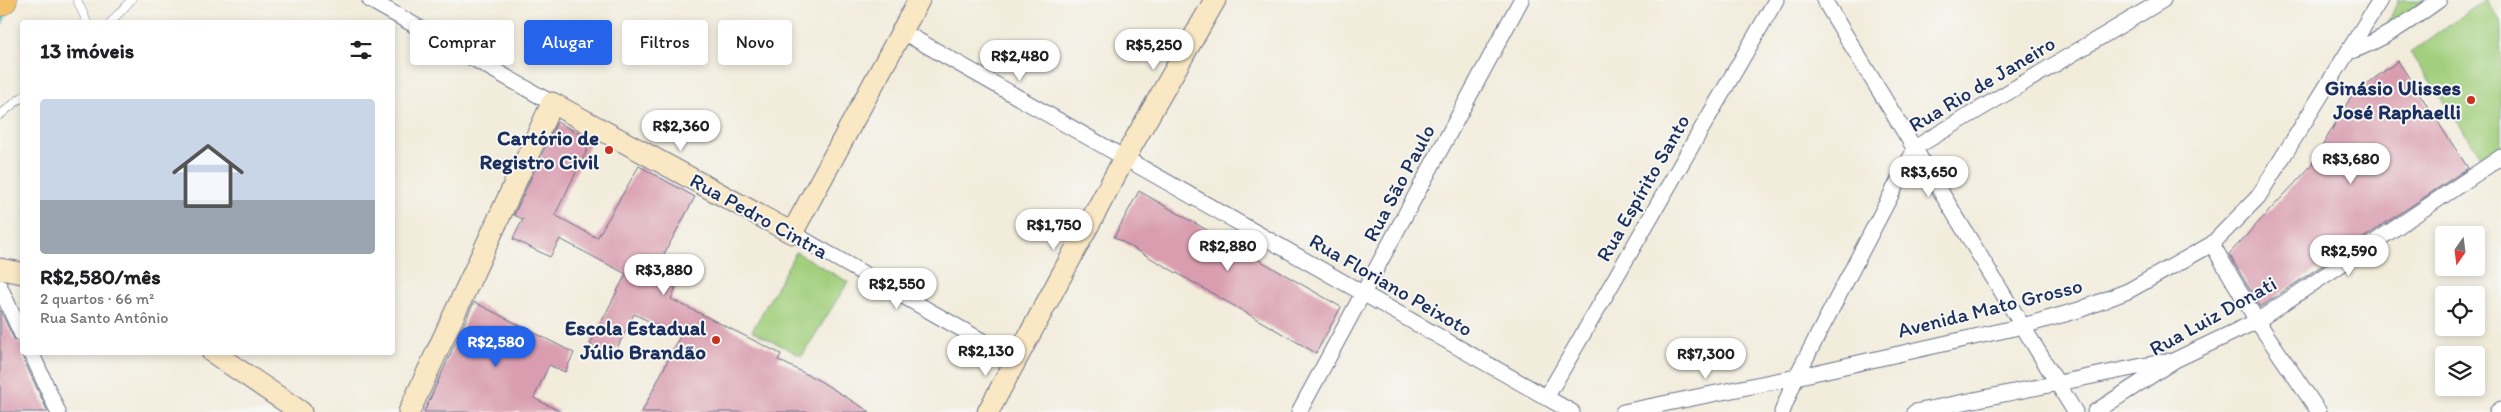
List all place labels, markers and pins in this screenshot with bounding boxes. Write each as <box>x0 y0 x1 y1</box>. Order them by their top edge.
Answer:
pin: R$5,250 <box>1108 28 1200 71</box>
pin: R$2,480 <box>974 39 1066 82</box>
place label: Ginásio Ulisses José Raphaelli <box>2325 75 2461 125</box>
marker: Ginásio Ulisses José Raphaelli <box>2465 94 2477 106</box>
pin: R$2,360 <box>635 110 727 152</box>
place label: Cartório de Registro Civil <box>479 125 600 175</box>
pin: R$3,680 <box>2305 142 2397 185</box>
marker: Cartório de Registro Civil <box>603 144 615 156</box>
pin: R$3,650 <box>1883 156 1975 198</box>
pin: R$1,750 <box>1008 208 1100 251</box>
pin: R$2,880 <box>1182 230 1274 272</box>
pin: R$2,590 <box>2303 234 2395 277</box>
pin: R$3,880 <box>618 254 710 296</box>
pin: R$2,550 <box>851 268 943 310</box>
place label: Escola Estadual Júlio Brandão <box>565 315 707 364</box>
pin: R$2,580 <box>450 326 542 368</box>
marker: Escola Estadual Júlio Brandão <box>710 334 722 346</box>
pin: R$2,130 <box>940 334 1032 377</box>
pin: R$7,300 <box>1660 338 1752 380</box>

